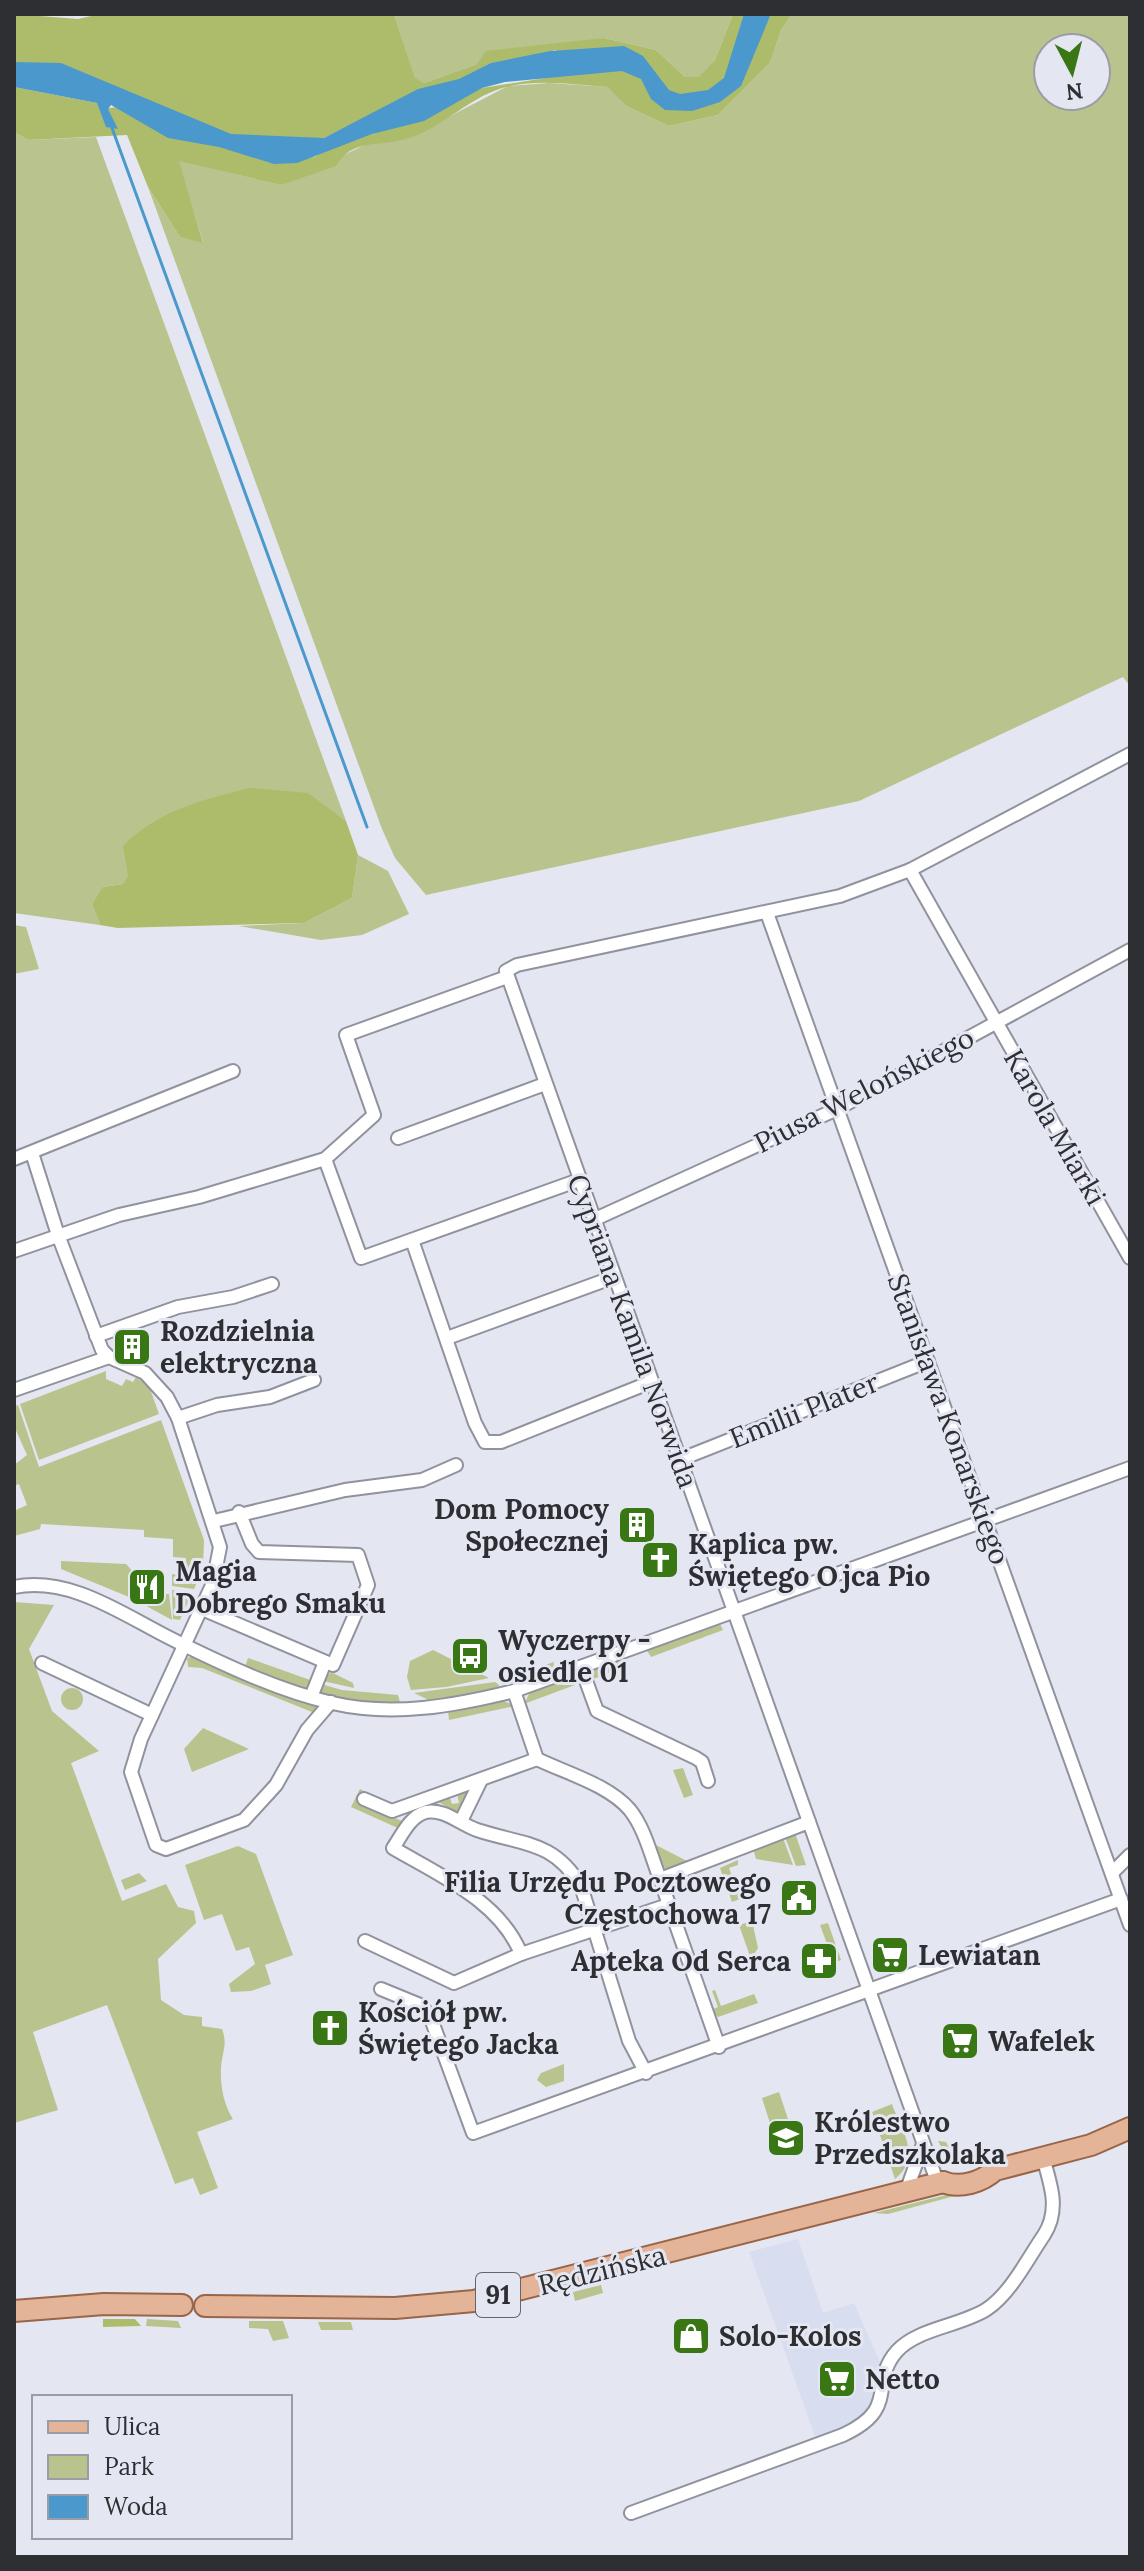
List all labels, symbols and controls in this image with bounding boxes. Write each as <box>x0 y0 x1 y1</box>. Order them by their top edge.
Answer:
north arrow <box>1032 32 1112 112</box>
text: N <box>1064 77 1085 107</box>
street label: Piusa Welońskiego <box>748 1019 980 1161</box>
street label: Karola Miarki <box>996 1043 1114 1211</box>
street label: Cypriana Kamila Norwida <box>559 1169 707 1493</box>
street label: Stanisława Konarskiego <box>880 1269 1018 1569</box>
place label: Rozdzielnia elektryczna <box>160 1313 318 1381</box>
building icon: Rozdzielnia elektryczna <box>111 1326 153 1368</box>
street label: Emilii Plater <box>724 1364 884 1456</box>
place label: Dom Pomocy Społecznej <box>434 1491 610 1559</box>
building icon: Dom Pomocy Społecznej <box>616 1504 658 1546</box>
place label: Kaplica pw. Świętego Ojca Pio <box>688 1526 930 1594</box>
church icon: Kaplica pw. Świętego Ojca Pio <box>639 1539 681 1581</box>
place label: Magia Dobrego Smaku <box>175 1553 386 1621</box>
restaurant icon: Magia Dobrego Smaku <box>126 1566 168 1608</box>
place label: Wyczerpy - osiedle 01 <box>498 1622 651 1690</box>
bus stop icon: Wyczerpy - osiedle 01 <box>449 1635 491 1677</box>
place label: Filia Urzędu Pocztowego Częstochowa 17 <box>444 1864 771 1932</box>
public building icon: Filia Urzędu Pocztowego Częstochowa 17 <box>778 1877 820 1919</box>
supermarket icon: Lewiatan <box>869 1934 911 1976</box>
place label: Lewiatan <box>918 1937 1041 1973</box>
pharmacy icon: Apteka Od Serca <box>798 1940 840 1982</box>
place label: Apteka Od Serca <box>571 1943 791 1979</box>
place label: Kościół pw. Świętego Jacka <box>358 1994 559 2062</box>
church icon: Kościół pw. Świętego Jacka <box>309 2007 351 2049</box>
supermarket icon: Wafelek <box>939 2020 981 2062</box>
place label: Wafelek <box>988 2023 1095 2059</box>
place label: Królestwo Przedszkolaka <box>814 2104 1006 2172</box>
school or university icon: Królestwo Przedszkolaka <box>765 2117 807 2159</box>
street label: Rędzińska <box>534 2237 670 2303</box>
road number: 91 <box>476 2273 520 2317</box>
shop icon: Solo-Kolos <box>670 2315 712 2357</box>
place label: Solo-Kolos <box>719 2318 862 2354</box>
supermarket icon: Netto <box>816 2358 858 2400</box>
place label: Netto <box>865 2361 940 2397</box>
legend <box>32 2395 292 2539</box>
text: Ulica <box>104 2411 160 2442</box>
text: Park <box>104 2451 154 2482</box>
text: Woda <box>104 2491 168 2522</box>

